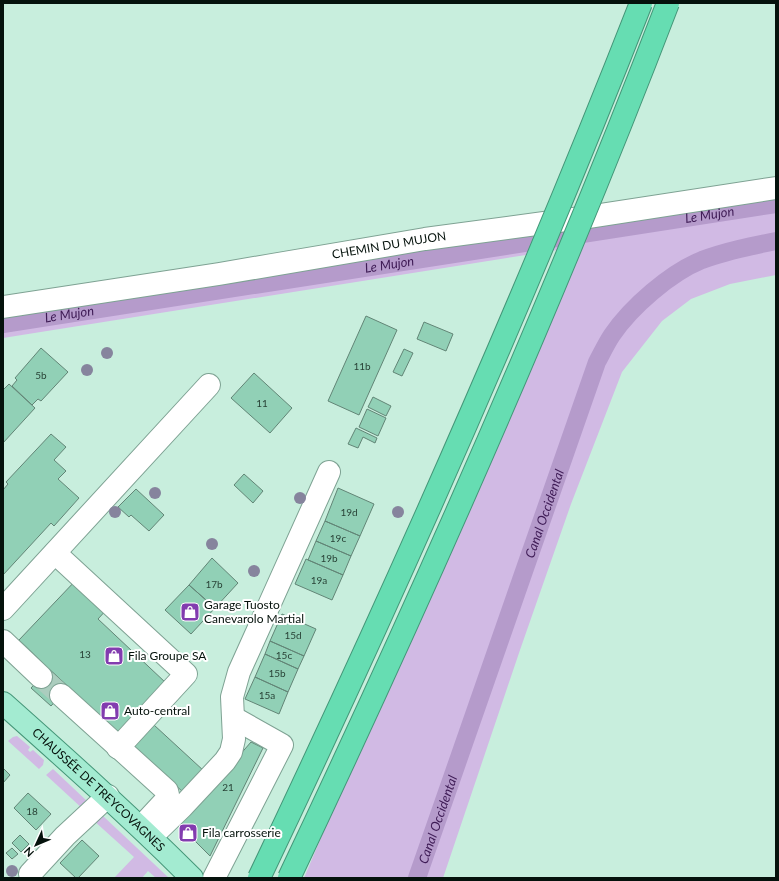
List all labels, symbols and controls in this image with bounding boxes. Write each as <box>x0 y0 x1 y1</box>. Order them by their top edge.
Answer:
water label: Le Mujon <box>684 203 735 226</box>
street label: CHEMIN DU MUJON <box>331 228 447 262</box>
water label: Le Mujon <box>364 252 415 276</box>
water label: Le Mujon <box>43 302 95 325</box>
house number: 11b <box>353 360 371 372</box>
house number: 5b <box>35 369 47 381</box>
house number: 11 <box>256 397 268 409</box>
water label: Canal Occidental <box>521 467 567 560</box>
house number: 19d <box>340 506 358 518</box>
house number: 19c <box>330 532 346 544</box>
house number: 19b <box>320 552 338 564</box>
house number: 19a <box>311 574 327 586</box>
house number: 17b <box>205 578 223 590</box>
place label: Garage Tuosto Canevarolo Martial <box>204 597 304 626</box>
shop icon: Garage Tuosto Canevarolo Martial <box>179 601 201 623</box>
house number: 15d <box>284 629 302 641</box>
shop icon: Fila Groupe SA <box>103 645 125 667</box>
house number: 13 <box>79 648 91 660</box>
place label: Fila Groupe SA <box>128 648 207 663</box>
house number: 15c <box>276 649 292 661</box>
house number: 15b <box>268 667 286 679</box>
house number: 15a <box>259 689 275 701</box>
shop icon: Auto-central <box>99 700 121 722</box>
place label: Auto-central <box>124 703 190 718</box>
street label: CHAUSSÉE DE TREYCOVAGNES <box>29 725 167 855</box>
water label: Canal Occidental <box>415 773 460 866</box>
house number: 21 <box>222 781 234 793</box>
house number: 18 <box>26 805 38 817</box>
shop icon: Fila carrosserie <box>177 822 199 844</box>
north arrow <box>16 825 56 865</box>
place label: Fila carrosserie <box>202 825 281 840</box>

